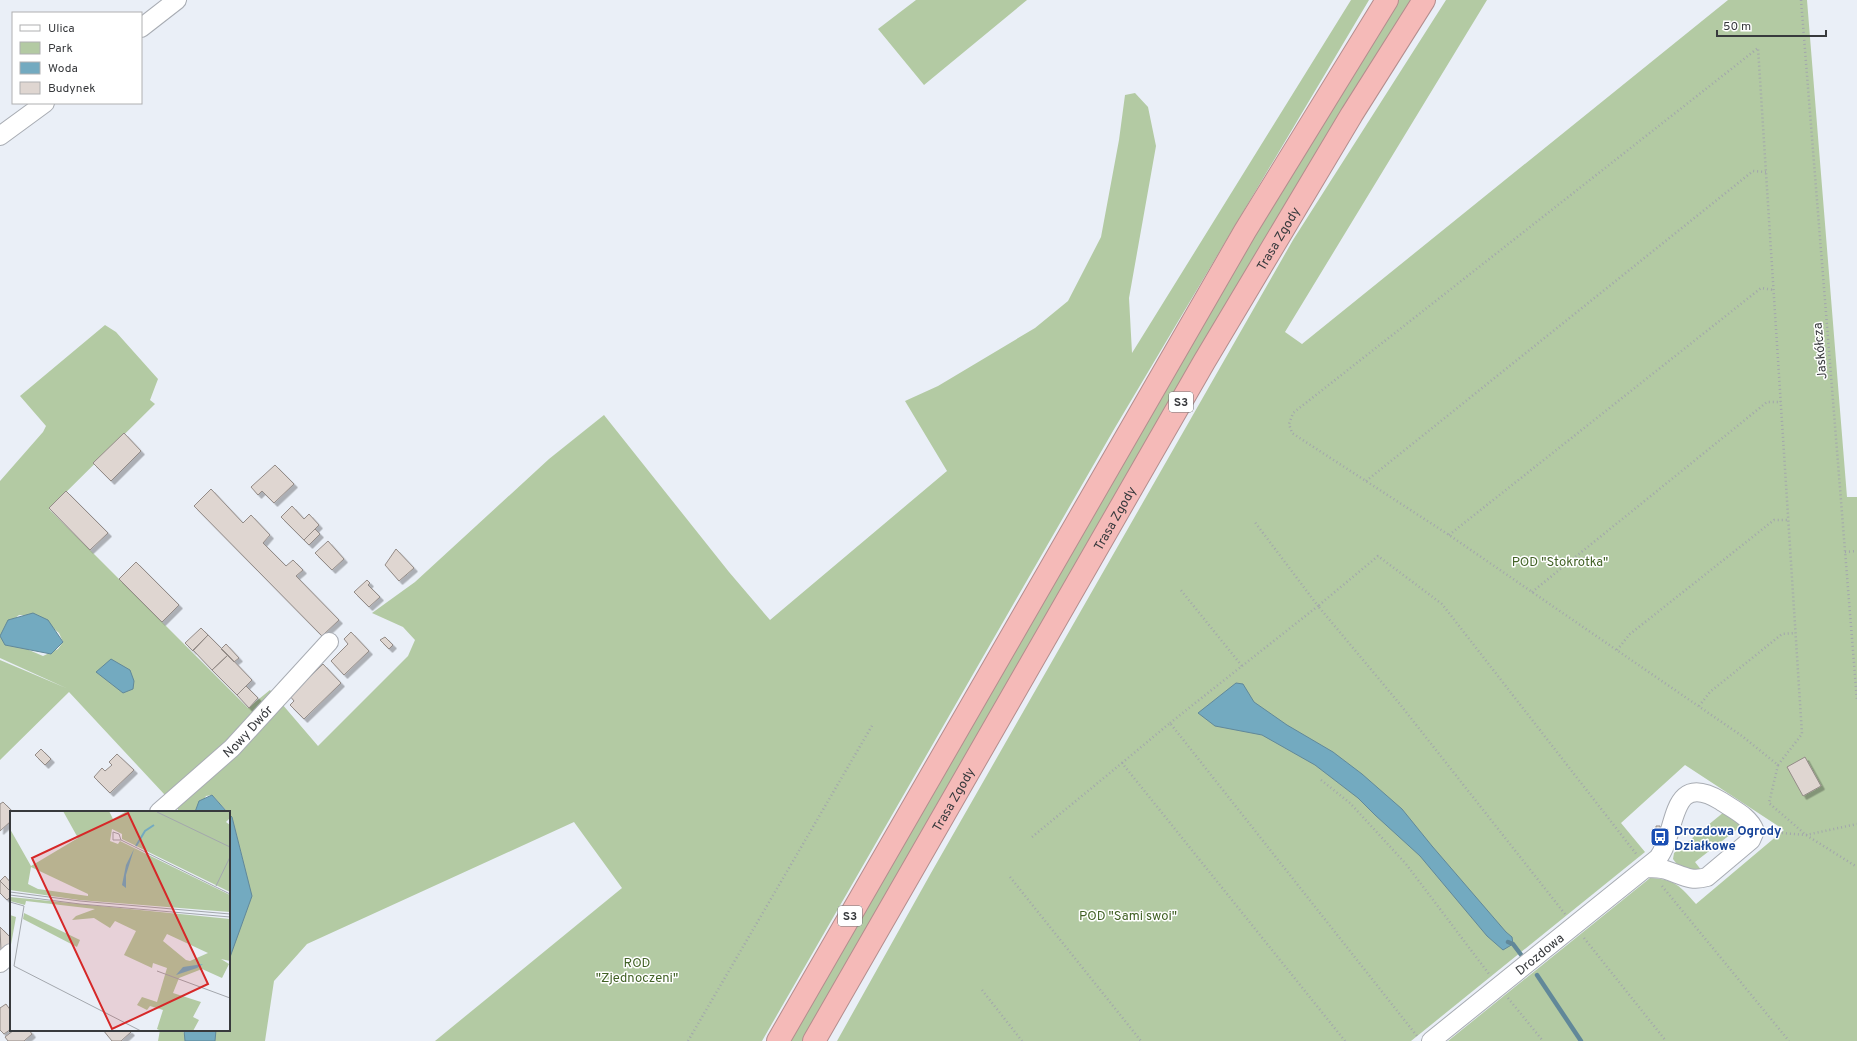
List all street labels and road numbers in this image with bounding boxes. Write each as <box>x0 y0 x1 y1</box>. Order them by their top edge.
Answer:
street label: Trasa Zgody <box>1254 205 1305 274</box>
street label: Jaskółcza <box>1811 322 1831 380</box>
road number: S3 <box>1169 392 1193 412</box>
street label: Trasa Zgody <box>1091 484 1141 554</box>
street label: Nowy Dwór <box>221 703 277 762</box>
street label: Trasa Zgody <box>930 765 979 835</box>
road number: S3 <box>838 906 862 926</box>
street label: Drozdowa <box>1513 931 1568 980</box>

